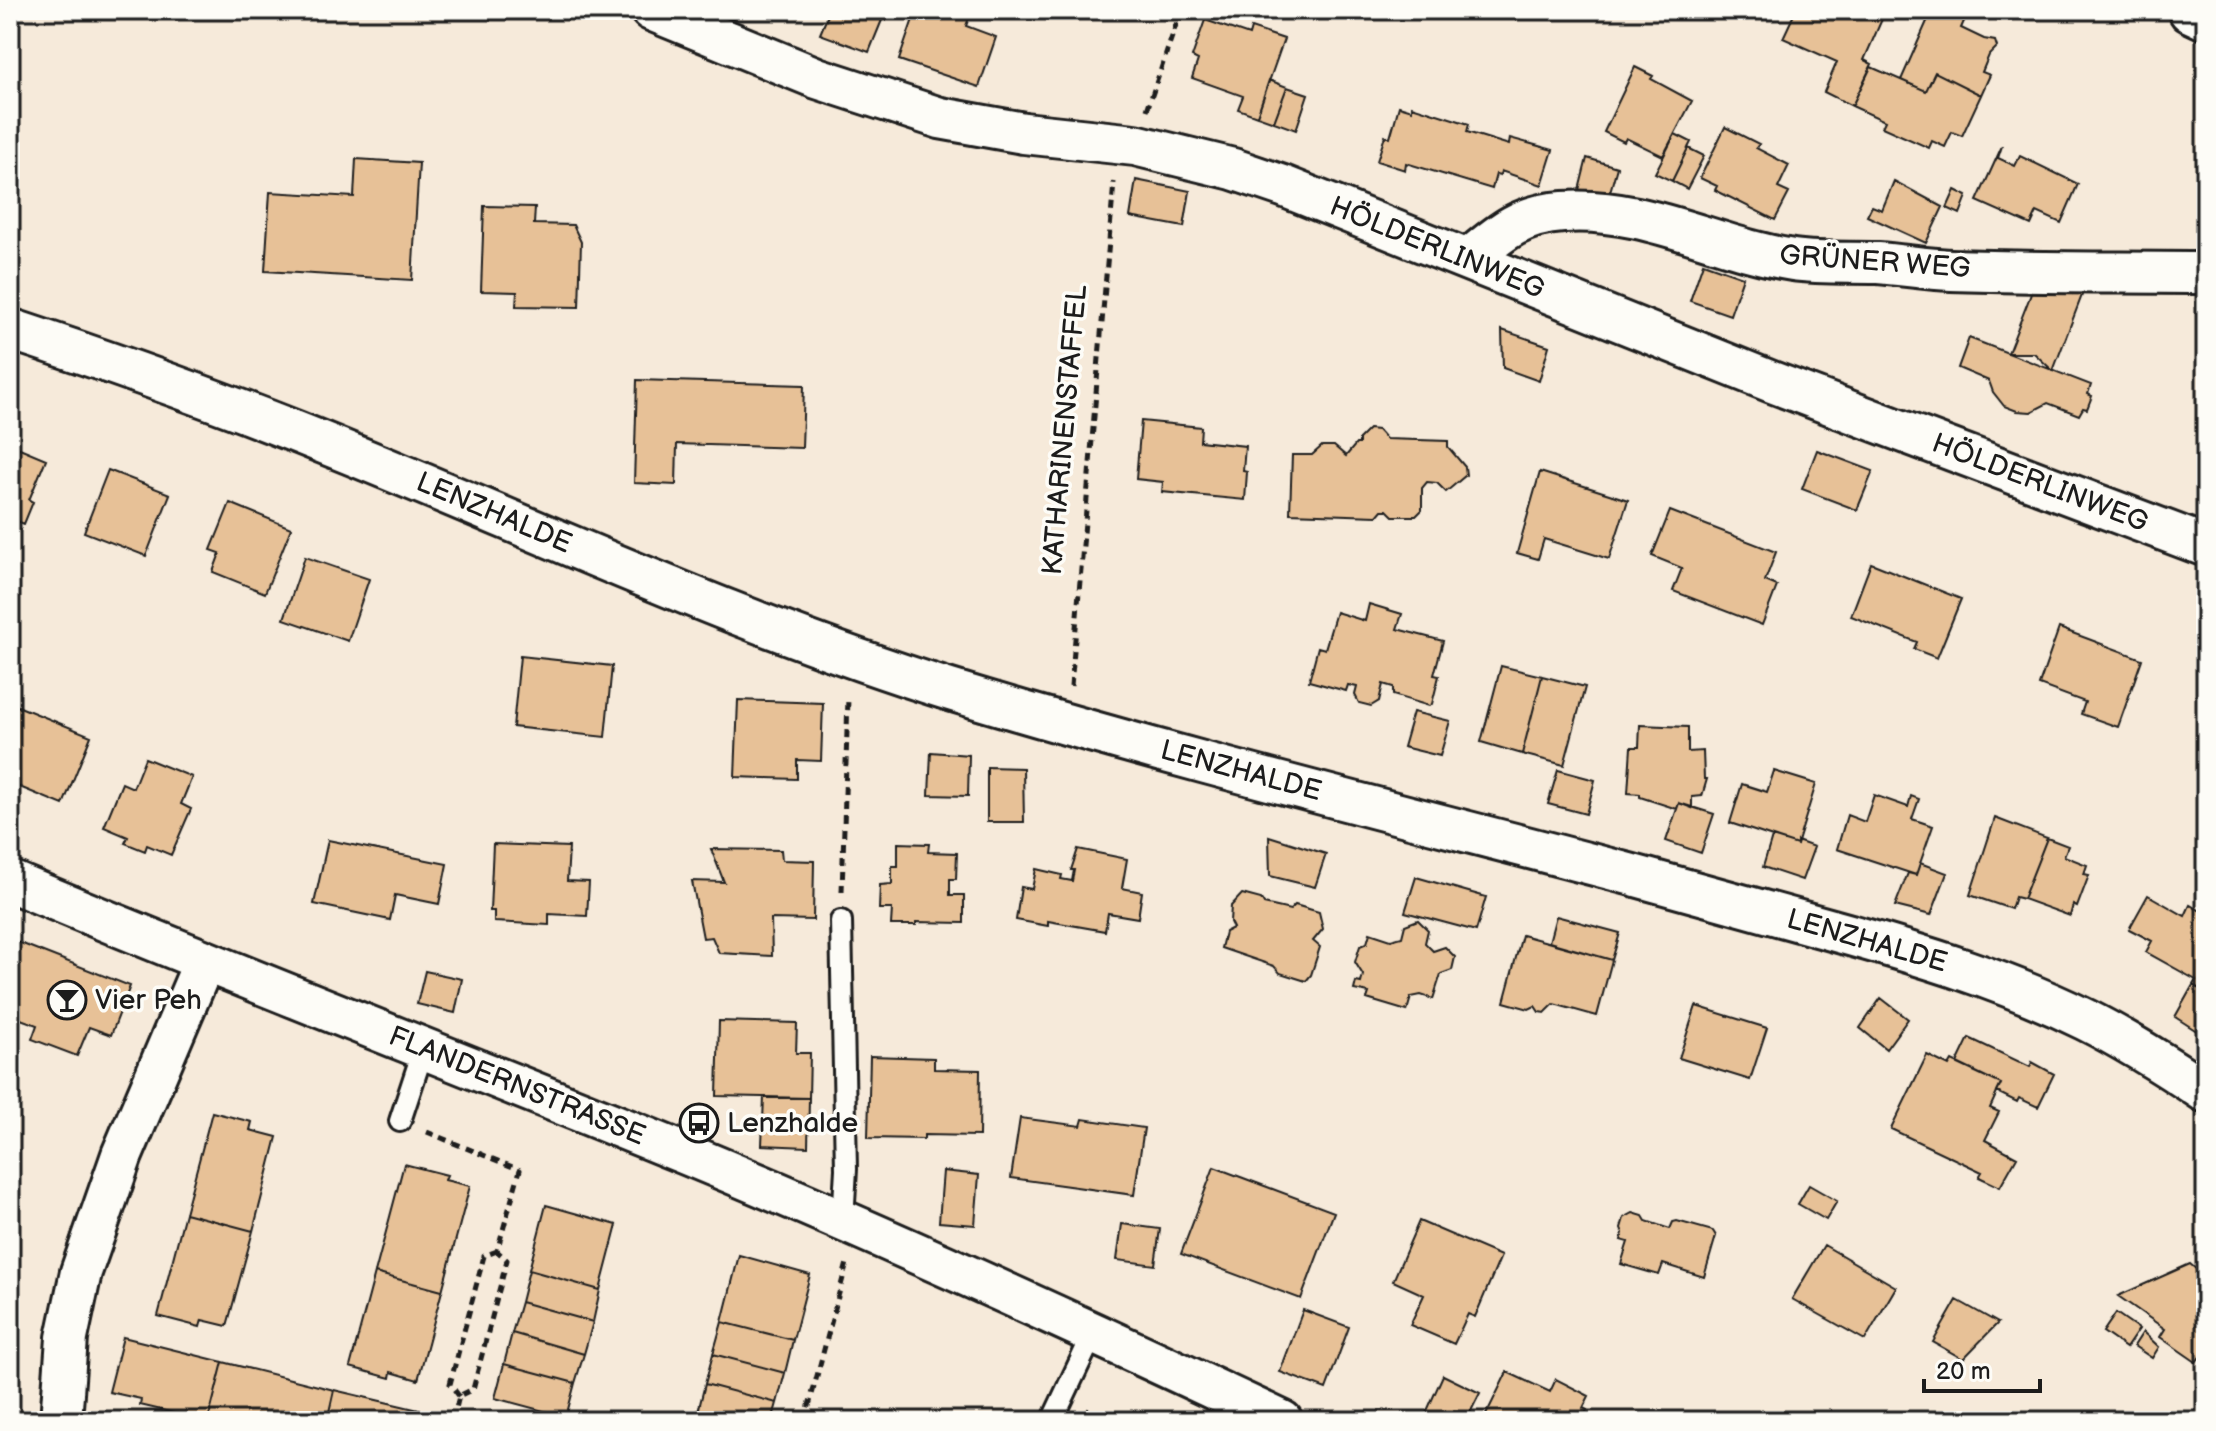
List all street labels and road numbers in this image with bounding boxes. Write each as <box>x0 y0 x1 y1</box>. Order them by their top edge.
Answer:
street label: HÖLDERLINWEG <box>1325 189 1549 306</box>
street label: GRÜNER WEG <box>1779 238 1972 285</box>
street label: KATHARINENSTAFFEL <box>1036 283 1094 577</box>
street label: HÖLDERLINWEG <box>1927 426 2153 539</box>
street label: LENZHALDE <box>411 466 577 560</box>
street label: LENZHALDE <box>1157 734 1325 808</box>
street label: LENZHALDE <box>1783 902 1951 980</box>
street label: FLANDERNSTRASSE <box>384 1019 650 1153</box>

